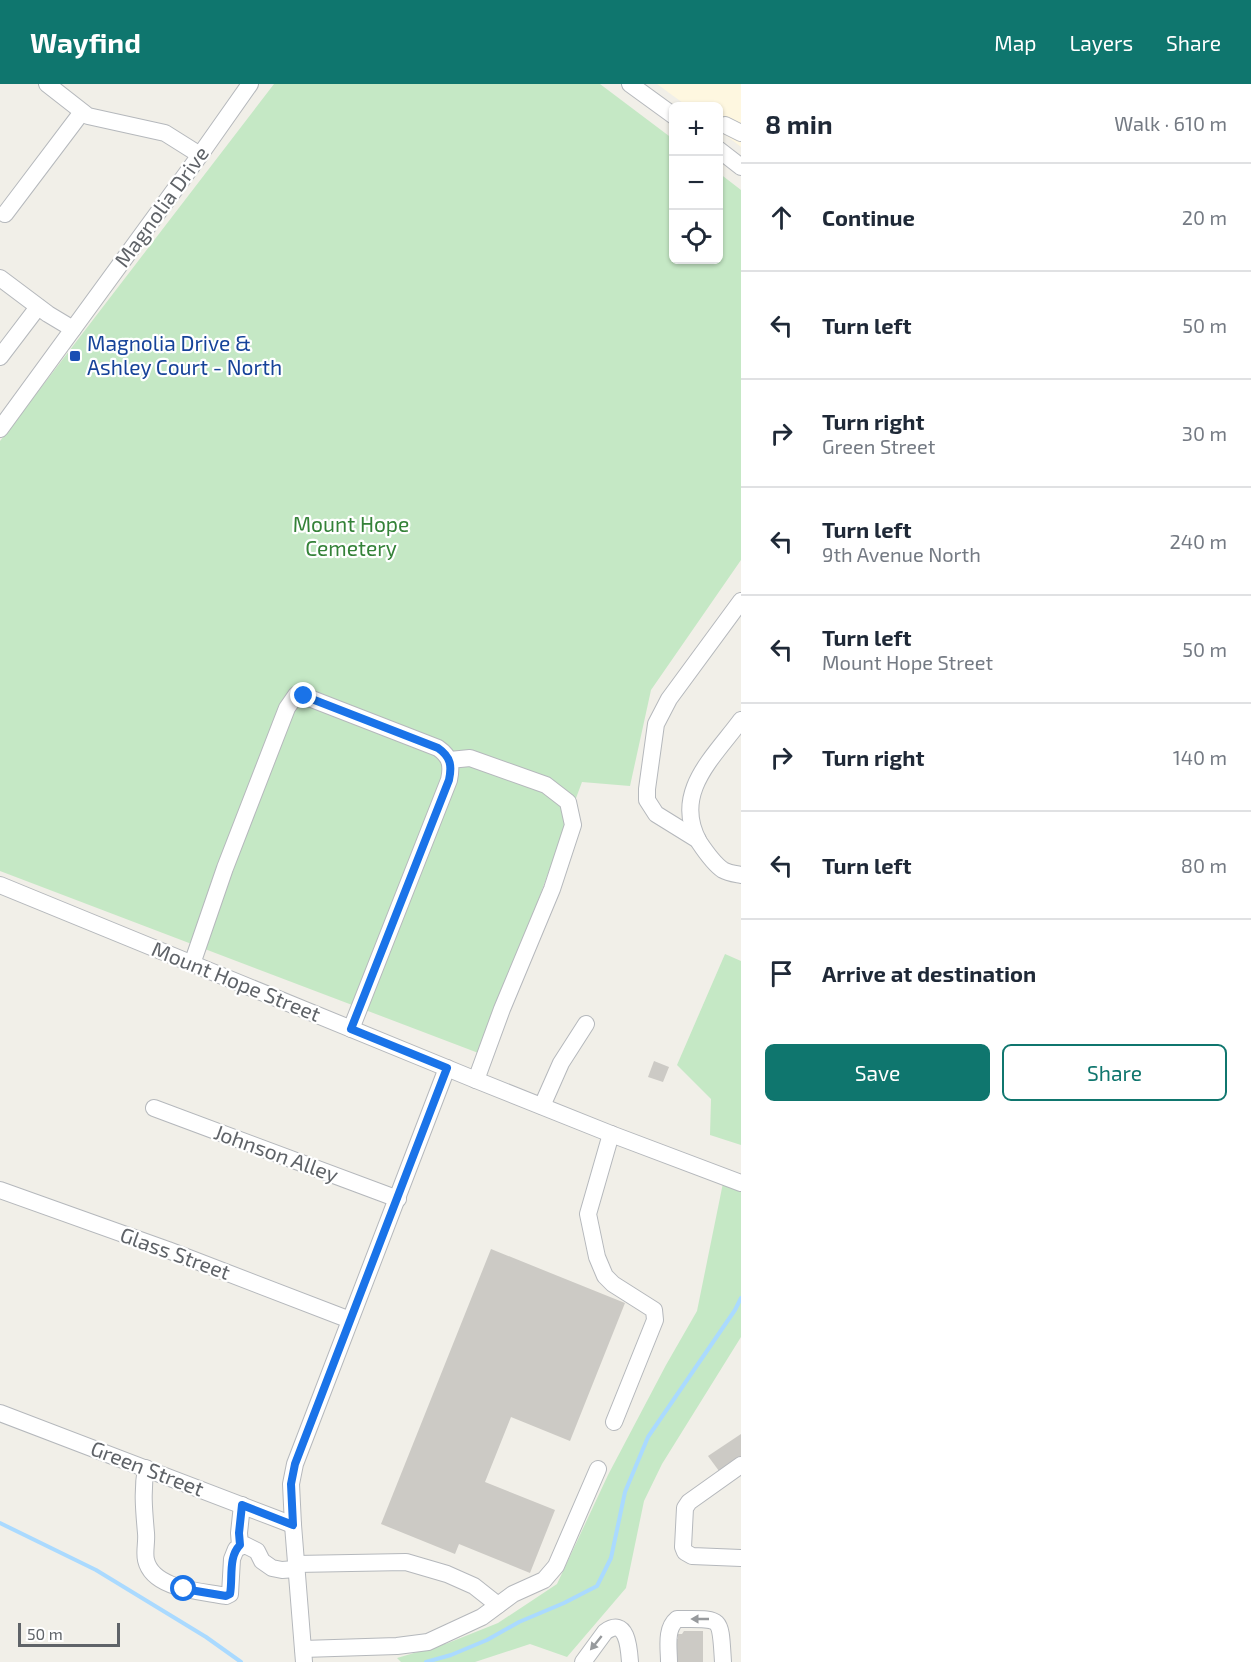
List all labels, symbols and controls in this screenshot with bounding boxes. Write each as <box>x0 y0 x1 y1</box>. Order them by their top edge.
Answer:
text: Wayfind <box>30 25 141 59</box>
text: Map <box>994 30 1036 55</box>
text: Layers <box>1069 30 1133 55</box>
text: Share <box>1166 30 1221 55</box>
map controls <box>669 102 723 264</box>
button: + <box>669 102 723 156</box>
text: 8 min <box>765 108 833 139</box>
text: Walk · 610 m <box>1114 111 1227 135</box>
street label: Magnolia Drive <box>109 141 213 271</box>
button: − <box>669 156 723 210</box>
icon: ahead <box>765 201 798 234</box>
text: Continue <box>822 204 915 230</box>
text: 20 m <box>1182 205 1227 229</box>
button: locate <box>669 210 723 264</box>
icon: left <box>765 309 798 342</box>
text: Turn left <box>822 312 911 338</box>
text: 50 m <box>1182 313 1227 337</box>
place label: Magnolia Drive & Ashley Court - North <box>87 330 282 379</box>
marker: Magnolia Drive & Ashley Court - North <box>68 349 82 363</box>
text: Turn right <box>822 408 924 434</box>
icon: right <box>765 417 798 450</box>
text: 30 m <box>1182 421 1227 445</box>
text: Green Street <box>822 434 935 458</box>
park label: Mount Hope Cemetery <box>293 511 409 560</box>
text: Turn left <box>822 516 911 542</box>
icon: left <box>765 525 798 558</box>
text: 240 m <box>1169 529 1227 553</box>
text: 9th Avenue North <box>822 542 981 566</box>
text: Turn left <box>822 624 911 650</box>
icon: left <box>765 633 798 666</box>
text: 50 m <box>1182 637 1227 661</box>
text: Mount Hope Street <box>822 650 993 674</box>
route end <box>290 682 316 708</box>
icon: right <box>765 741 798 774</box>
text: Turn right <box>822 744 924 770</box>
text: 140 m <box>1173 745 1227 769</box>
icon: left <box>765 849 798 882</box>
text: Turn left <box>822 852 911 878</box>
text: 80 m <box>1181 853 1227 877</box>
street label: Mount Hope Street <box>149 935 325 1026</box>
icon: arrive <box>765 957 798 990</box>
text: Arrive at destination <box>822 960 1036 986</box>
button: Save <box>765 1044 990 1101</box>
button: Share <box>1002 1044 1227 1101</box>
street label: Johnson Alley <box>211 1119 342 1187</box>
street label: Glass Street <box>117 1221 234 1284</box>
street label: Green Street <box>87 1435 208 1501</box>
route start <box>170 1575 196 1601</box>
one-way arrow <box>691 1614 710 1624</box>
scale bar <box>18 1620 120 1648</box>
text: 50 m <box>27 1624 63 1643</box>
one-way arrow <box>590 1635 603 1651</box>

